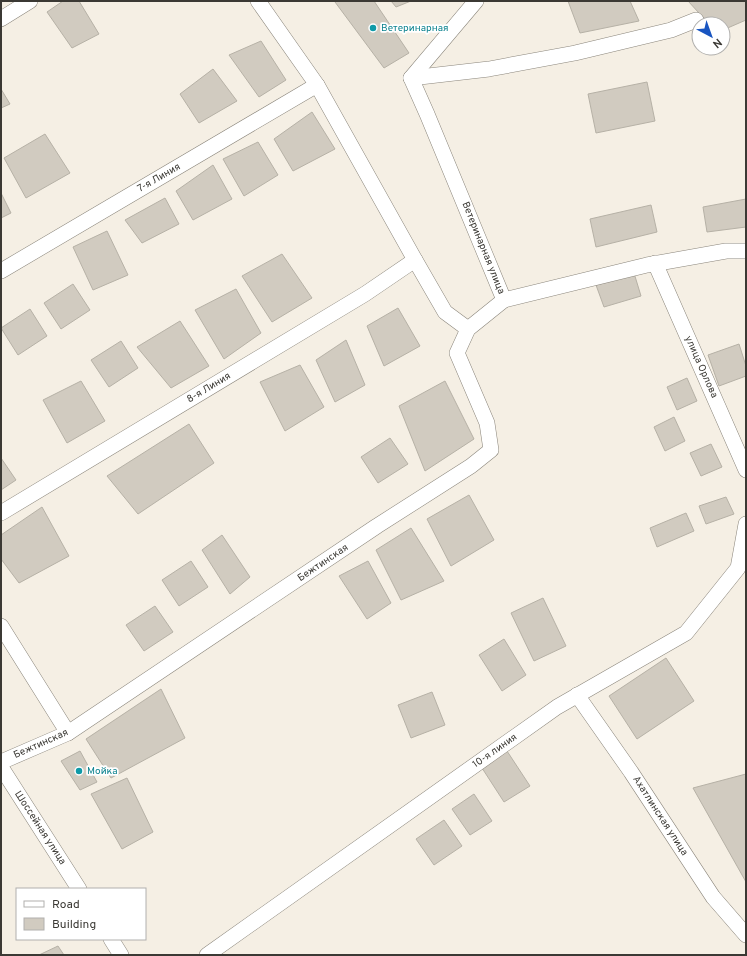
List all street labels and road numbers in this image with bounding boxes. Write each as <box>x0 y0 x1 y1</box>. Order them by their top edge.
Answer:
street label: 7-я Линия <box>135 160 183 196</box>
street label: Ветеринарная улица <box>458 200 508 296</box>
street label: улица Орлова <box>681 334 721 400</box>
street label: 8-я Линия <box>185 370 233 406</box>
street label: Бежтинская <box>295 541 351 585</box>
street label: Бежтинская <box>12 726 70 762</box>
street label: 10-я линия <box>470 731 520 771</box>
street label: Ахатлинская улица <box>629 774 691 858</box>
street label: Шоссейная улица <box>11 789 69 867</box>

